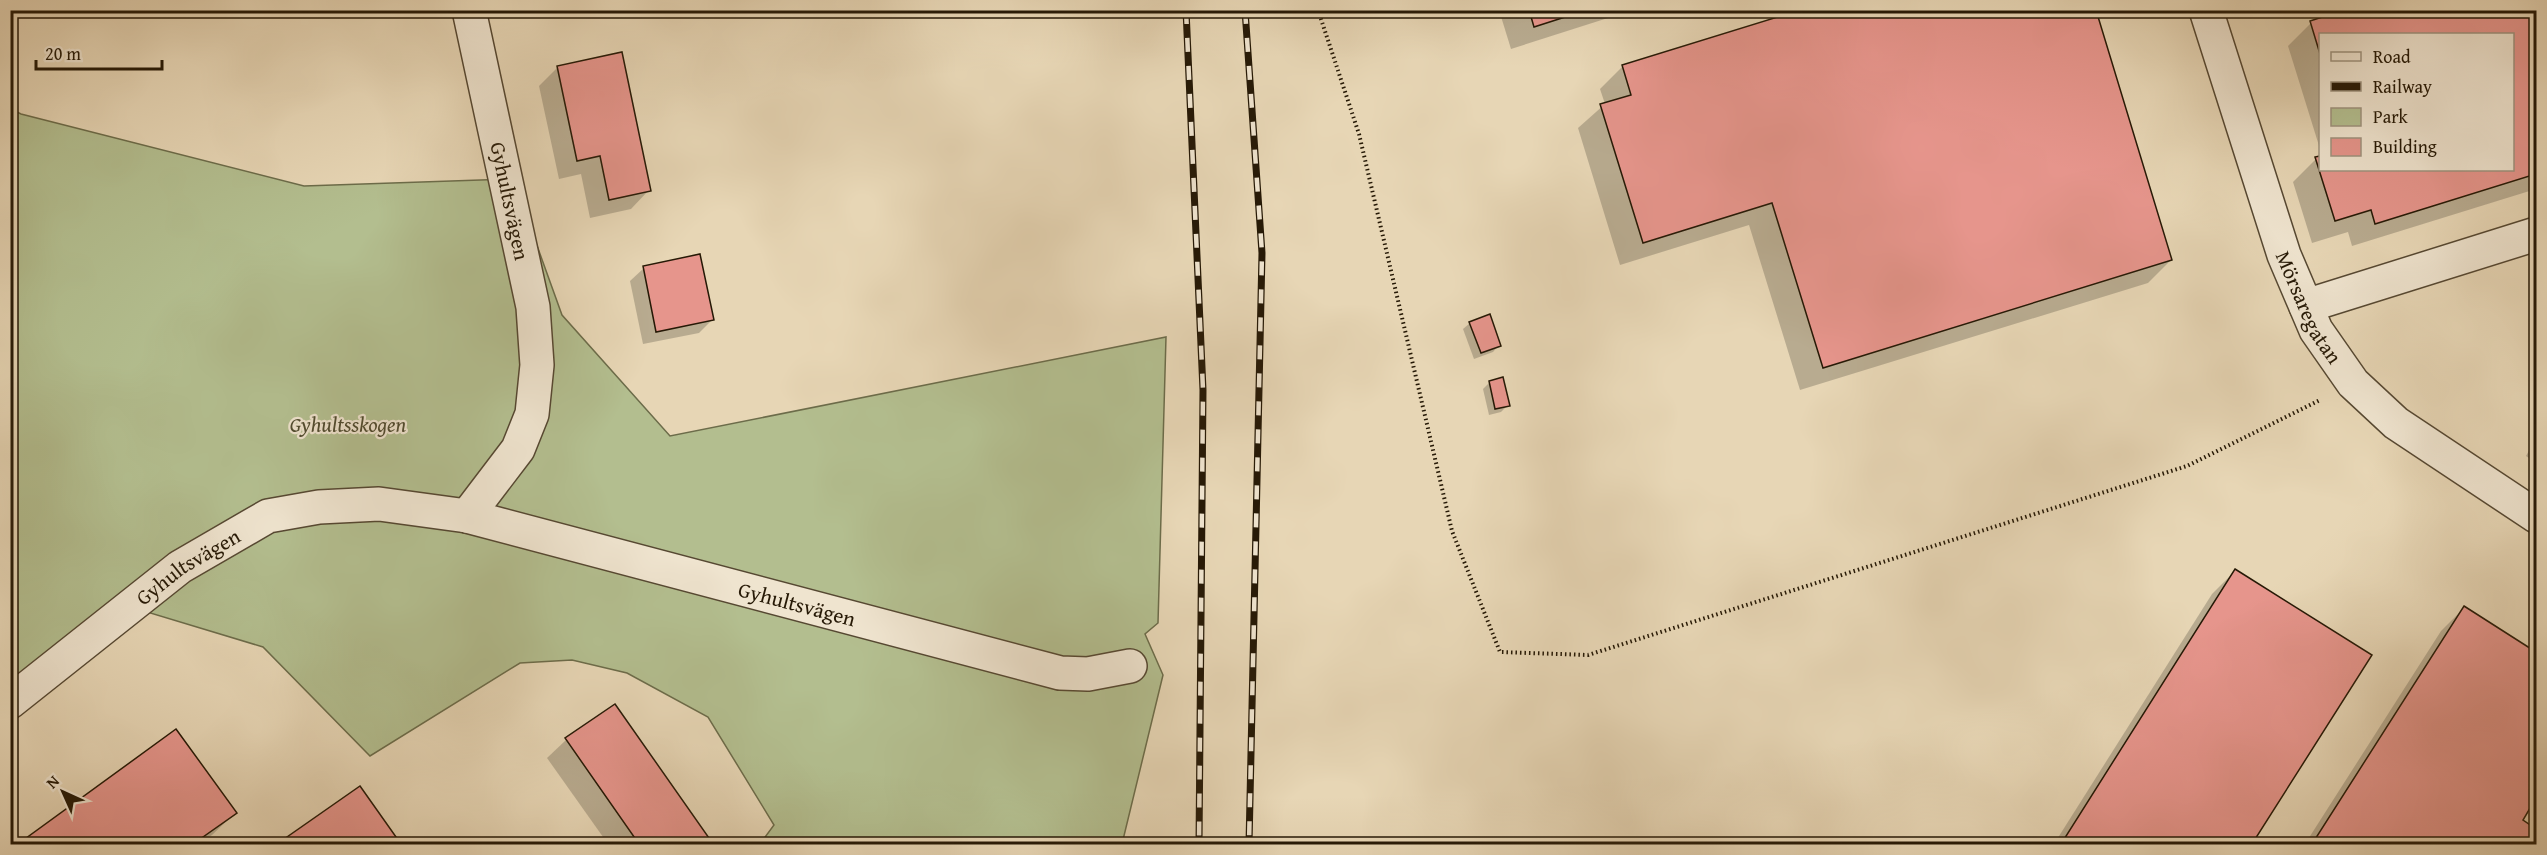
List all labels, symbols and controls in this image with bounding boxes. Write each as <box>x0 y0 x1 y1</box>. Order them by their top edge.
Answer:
scale bar <box>36 33 162 71</box>
legend <box>2319 33 2514 171</box>
text: 20 m <box>45 40 81 67</box>
text: Road <box>2373 43 2411 70</box>
text: Railway <box>2373 73 2432 100</box>
text: Park <box>2373 103 2409 130</box>
text: Building <box>2373 133 2437 160</box>
street label: Gyhultsvägen <box>482 139 538 263</box>
street label: Mörsaregatan <box>2268 246 2350 370</box>
park label: Gyhultsskogen <box>290 409 407 440</box>
street label: Gyhultsvägen <box>129 520 246 612</box>
street label: Gyhultsvägen <box>735 573 859 634</box>
north arrow <box>33 762 93 822</box>
text: N <box>40 769 65 794</box>

